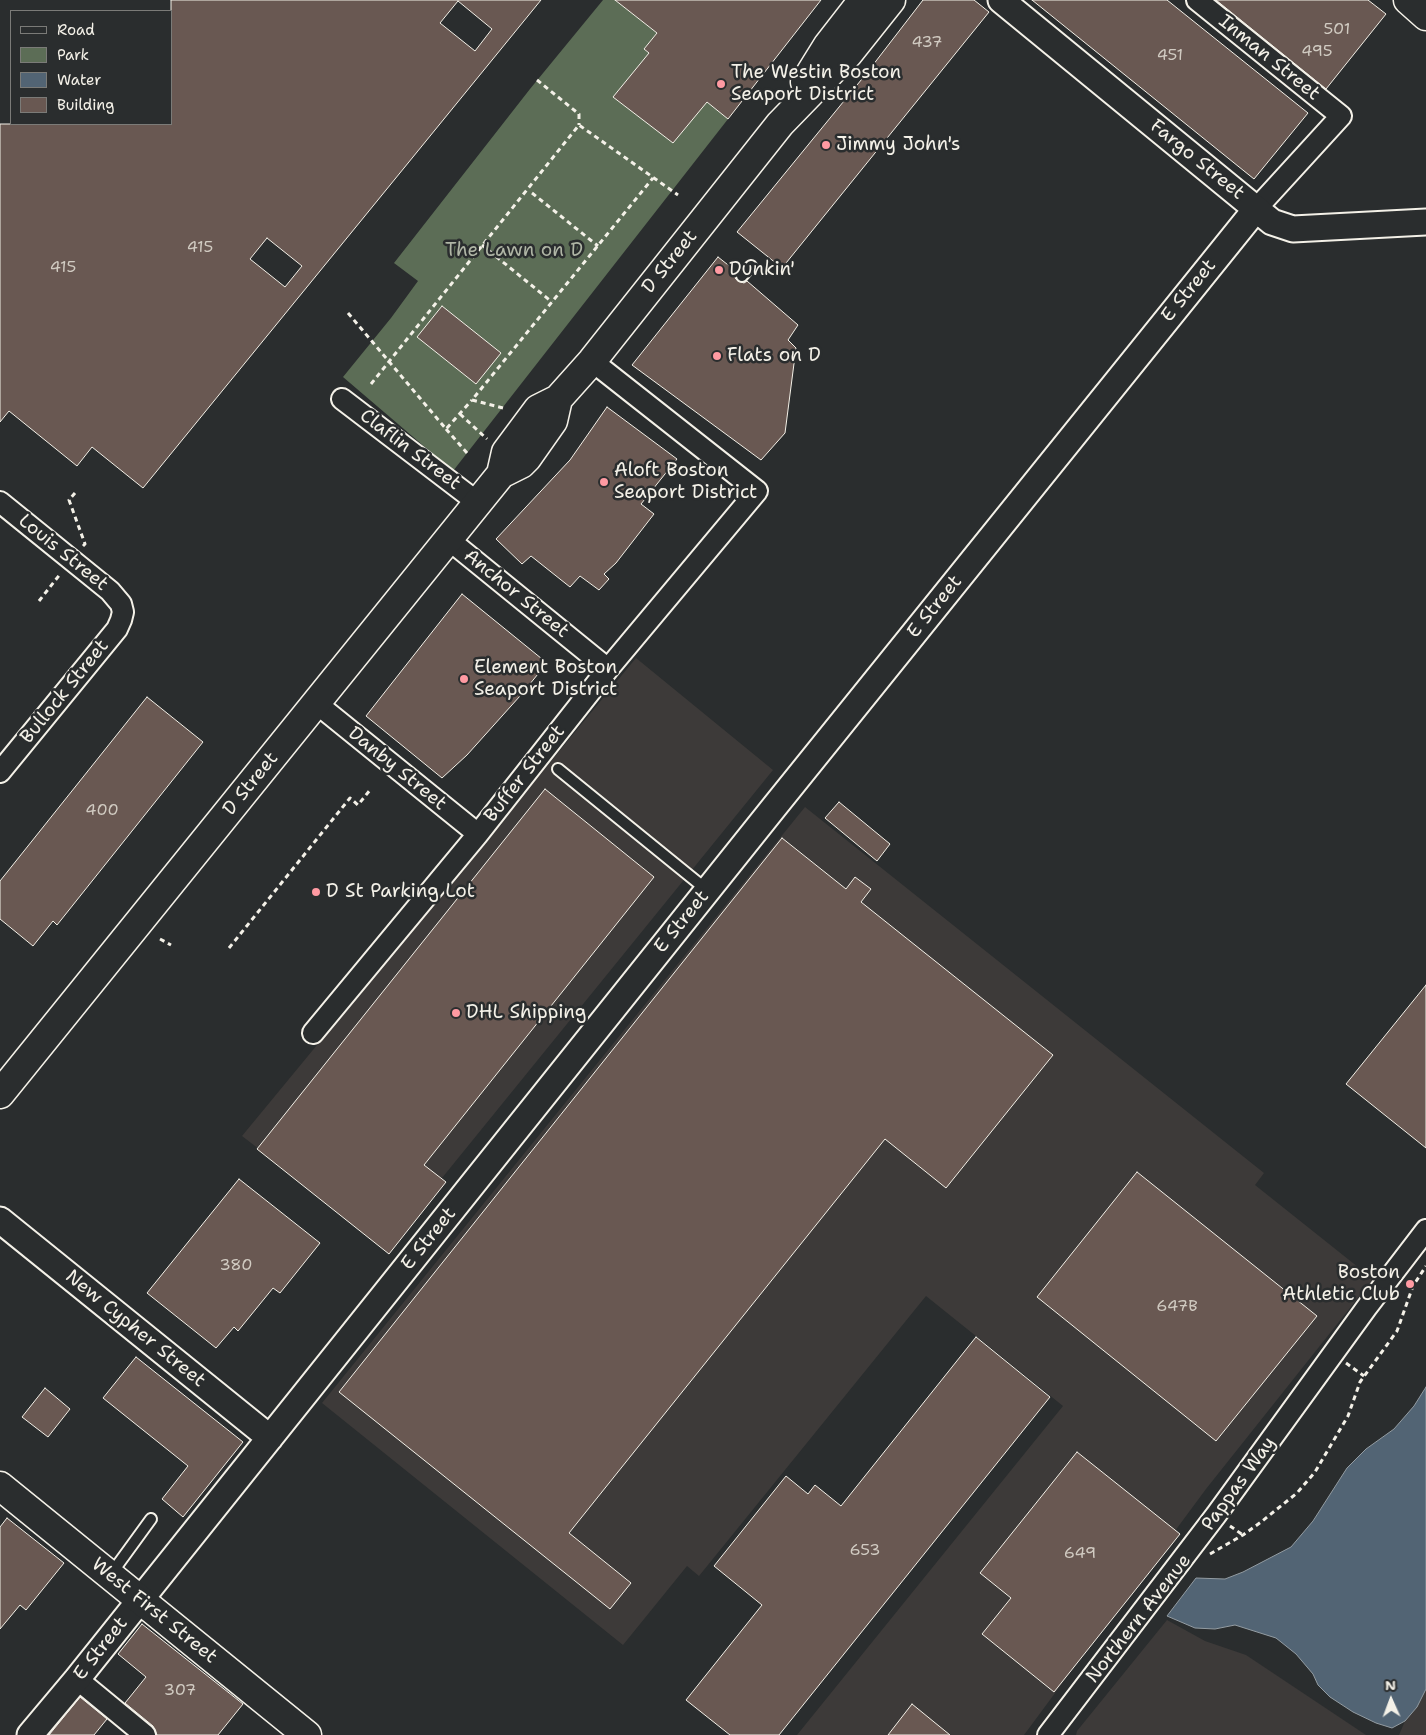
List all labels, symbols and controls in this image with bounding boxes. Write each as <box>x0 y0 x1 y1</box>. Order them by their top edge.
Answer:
legend <box>10 10 172 125</box>
street label: Inman Street <box>1214 10 1324 106</box>
text: Road <box>57 20 95 40</box>
house number: 501 <box>1323 20 1351 40</box>
house number: 437 <box>911 33 943 53</box>
house number: 495 <box>1301 42 1333 62</box>
text: Park <box>57 45 89 65</box>
house number: 451 <box>1157 46 1183 66</box>
place label: The Westin Boston Seaport District <box>731 62 901 106</box>
text: Water <box>57 70 101 90</box>
marker: The Westin Boston Seaport District <box>715 78 727 90</box>
text: Building <box>57 95 114 115</box>
street label: Fargo Street <box>1145 115 1249 205</box>
place label: Jimmy John's <box>836 134 960 156</box>
marker: Jimmy John's <box>820 139 832 151</box>
street label: D Street <box>638 226 702 298</box>
house number: 415 <box>187 238 213 258</box>
park label: The Lawn on D <box>445 240 583 262</box>
street label: E Street <box>1157 255 1221 327</box>
house number: 415 <box>50 258 76 278</box>
place label: Dunkin' <box>729 259 795 281</box>
marker: Dunkin' <box>713 264 725 276</box>
place label: Flats on D <box>727 345 821 367</box>
marker: Flats on D <box>711 350 723 362</box>
street label: Claflin Street <box>355 405 465 495</box>
place label: Aloft Boston Seaport District <box>614 460 757 504</box>
marker: Aloft Boston Seaport District <box>598 476 610 488</box>
street label: Louis Street <box>13 510 113 596</box>
street label: Anchor Street <box>459 545 573 643</box>
street label: E Street <box>903 571 967 643</box>
street label: Bullock Street <box>16 635 114 749</box>
place label: Element Boston Seaport District <box>474 657 617 701</box>
marker: Element Boston Seaport District <box>458 673 470 685</box>
street label: Buffer Street <box>480 721 570 827</box>
street label: Danby Street <box>343 722 451 816</box>
street label: D Street <box>219 748 283 820</box>
house number: 400 <box>85 801 119 821</box>
place label: D St Parking Lot <box>326 881 475 903</box>
marker: D St Parking Lot <box>310 886 322 898</box>
street label: E Street <box>650 886 714 958</box>
place label: DHL Shipping <box>466 1002 586 1024</box>
marker: DHL Shipping <box>450 1007 462 1019</box>
street label: E Street <box>397 1203 461 1275</box>
house number: 380 <box>220 1256 252 1276</box>
place label: Boston Athletic Club <box>1282 1262 1400 1306</box>
street label: New Cypher Street <box>60 1265 210 1393</box>
marker: Boston Athletic Club <box>1404 1278 1416 1290</box>
house number: 647B <box>1156 1297 1198 1317</box>
street label: Pappas Way <box>1197 1432 1281 1536</box>
house number: 653 <box>850 1541 880 1561</box>
house number: 649 <box>1064 1544 1096 1564</box>
street label: Northern Avenue <box>1082 1550 1196 1688</box>
street label: West First Street <box>87 1553 221 1669</box>
street label: E Street <box>69 1613 133 1685</box>
north arrow <box>1366 1675 1416 1725</box>
text: N <box>1385 1676 1396 1694</box>
house number: 307 <box>164 1681 196 1701</box>

